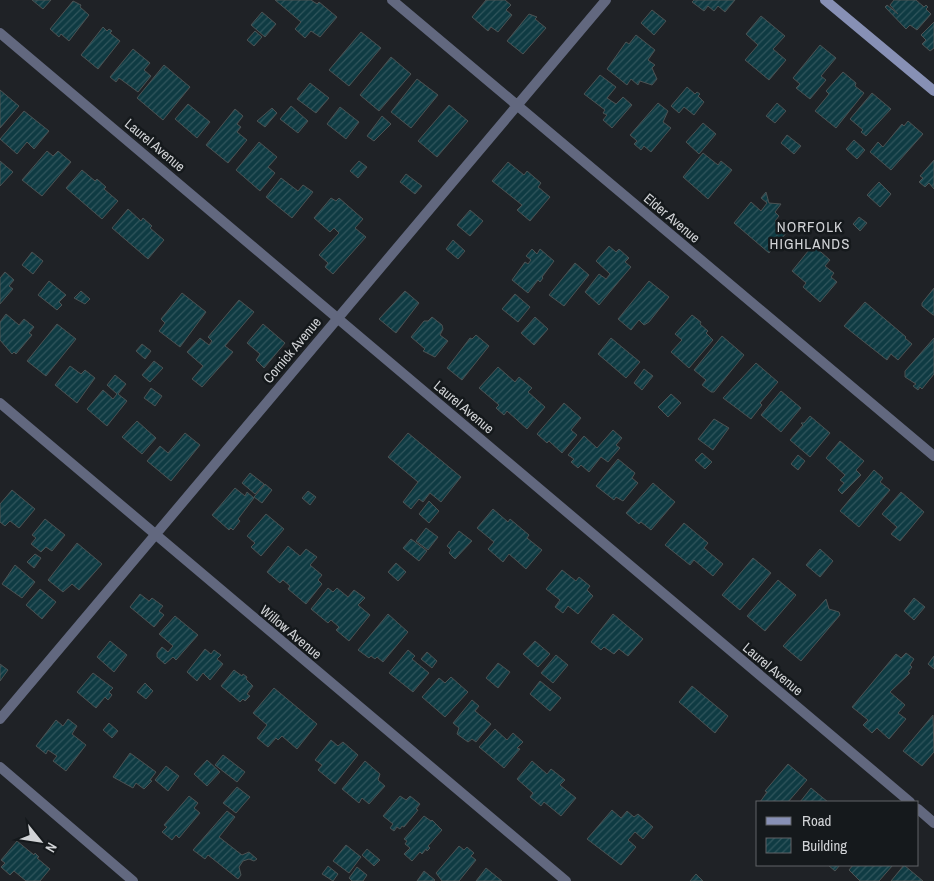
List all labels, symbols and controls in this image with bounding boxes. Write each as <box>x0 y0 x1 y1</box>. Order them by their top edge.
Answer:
street label: Laurel Avenue <box>121 115 189 175</box>
street label: Elder Avenue <box>640 189 704 247</box>
district label: NORFOLK HIGHLANDS <box>770 216 850 254</box>
street label: Cornick Avenue <box>259 313 325 387</box>
street label: Laurel Avenue <box>430 377 498 437</box>
street label: Willow Avenue <box>256 601 326 663</box>
street label: Laurel Avenue <box>739 639 807 699</box>
legend <box>756 801 919 866</box>
text: Road <box>802 810 831 831</box>
north arrow <box>15 816 65 866</box>
text: Building <box>802 835 847 856</box>
text: N <box>41 839 61 856</box>

